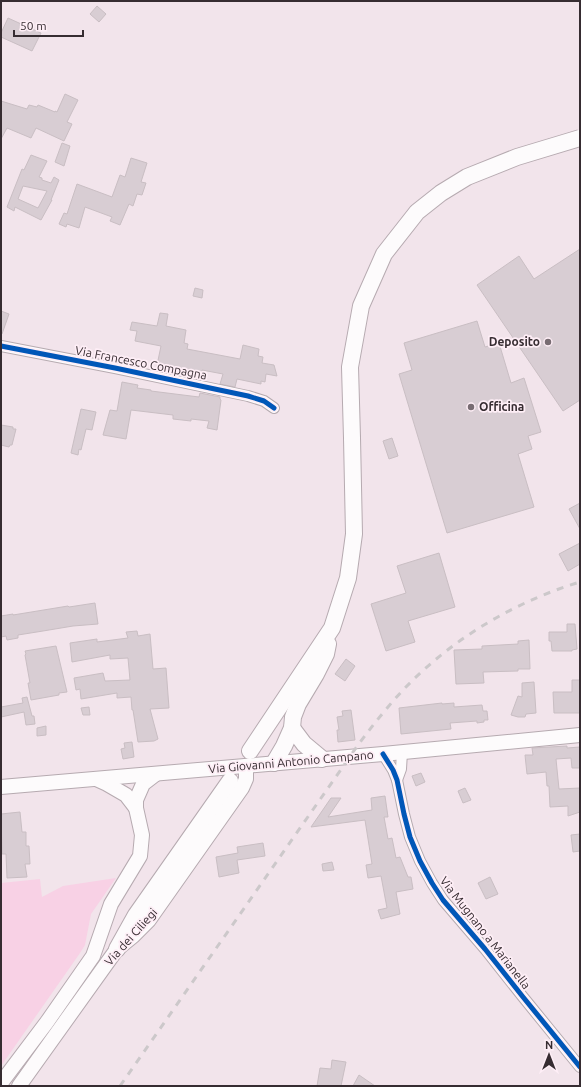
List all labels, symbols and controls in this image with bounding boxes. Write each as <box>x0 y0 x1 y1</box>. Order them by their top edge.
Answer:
scale bar <box>14 12 83 38</box>
text: 50 m <box>20 19 47 32</box>
place label: Deposito <box>489 335 540 348</box>
marker: Deposito <box>543 337 553 347</box>
street label: Via Francesco Compagna <box>74 343 208 382</box>
place label: Officina <box>479 400 524 413</box>
marker: Officina <box>466 402 476 412</box>
street label: Via Giovanni Antonio Campano <box>208 748 374 775</box>
street label: Via Mugnano a Marianella <box>438 874 533 991</box>
street label: Via dei Ciliegi <box>102 906 160 968</box>
north arrow <box>529 1035 569 1075</box>
text: N <box>545 1039 553 1051</box>

